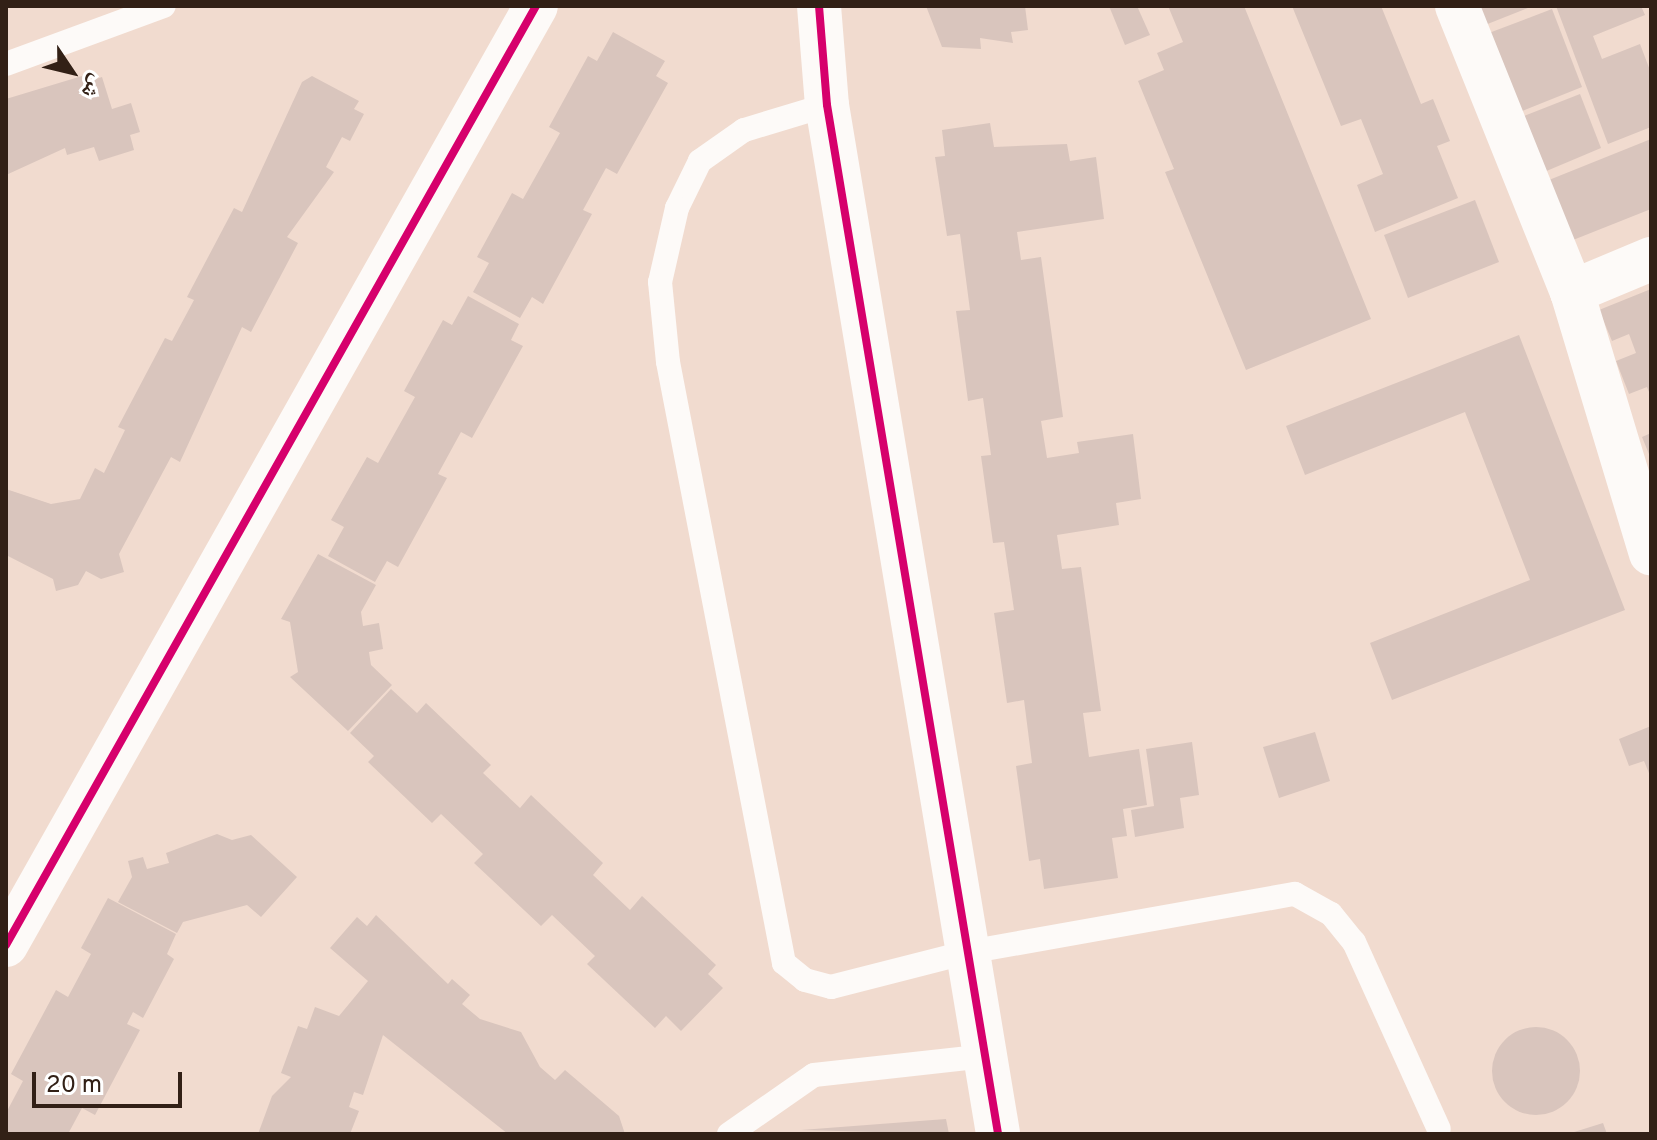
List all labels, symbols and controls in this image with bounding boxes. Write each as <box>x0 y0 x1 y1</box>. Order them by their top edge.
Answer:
north arrow <box>32 32 112 112</box>
text: ش <box>74 69 110 103</box>
scale bar <box>36 1056 186 1106</box>
text: 20 m <box>46 1071 102 1101</box>

